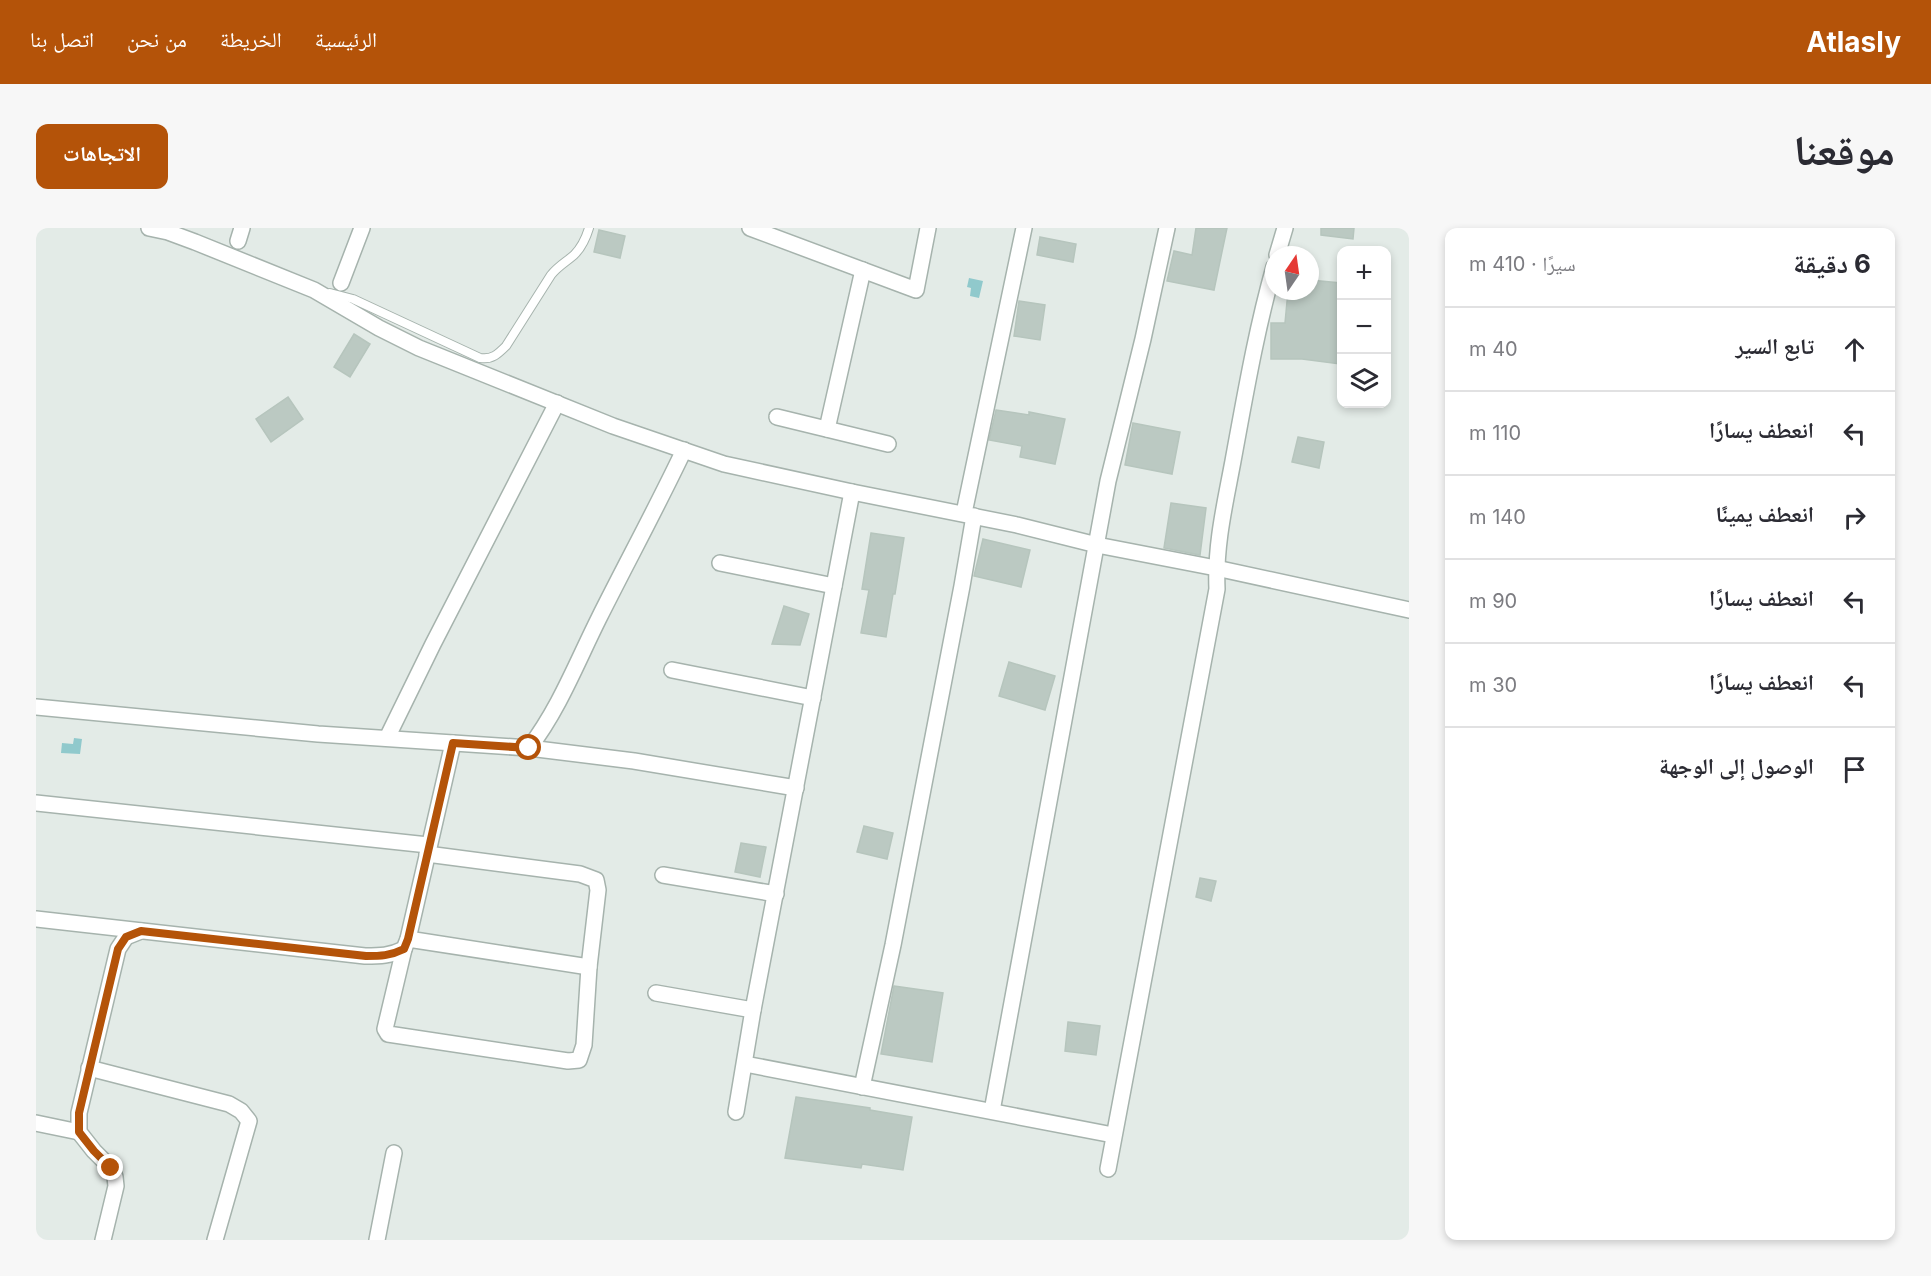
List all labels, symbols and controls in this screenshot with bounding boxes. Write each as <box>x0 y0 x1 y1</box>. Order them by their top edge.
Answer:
text: Atlasly <box>1806 25 1901 59</box>
text: اتصل بنا <box>30 27 94 52</box>
text: من نحن <box>127 27 187 52</box>
text: الخريطة <box>220 27 282 52</box>
text: الرئيسية <box>315 27 377 52</box>
button: الاتجاهات <box>36 124 168 189</box>
text: موقعنا <box>1794 124 1895 175</box>
north arrow <box>1265 246 1319 300</box>
map controls <box>1337 246 1391 408</box>
button: + <box>1337 246 1391 300</box>
text: 6 دقيقة <box>1793 248 1871 279</box>
text: سيرًا · 410 m <box>1469 252 1576 276</box>
button: − <box>1337 300 1391 354</box>
text: تابع السير <box>1735 333 1814 359</box>
icon: ahead <box>1838 333 1871 366</box>
text: 40 m <box>1469 337 1518 361</box>
button: layers <box>1337 354 1391 408</box>
text: انعطف يسارًا <box>1709 417 1814 443</box>
icon: left <box>1838 417 1871 450</box>
text: 110 m <box>1469 421 1521 445</box>
text: انعطف يمينًا <box>1715 501 1814 527</box>
icon: right <box>1838 501 1871 534</box>
text: 140 m <box>1469 505 1526 529</box>
text: انعطف يسارًا <box>1709 585 1814 611</box>
icon: left <box>1838 585 1871 618</box>
text: 90 m <box>1469 589 1517 613</box>
text: انعطف يسارًا <box>1709 669 1814 695</box>
icon: left <box>1838 669 1871 702</box>
text: 30 m <box>1469 673 1517 697</box>
route start <box>515 734 541 760</box>
text: الوصول إلى الوجهة <box>1659 753 1814 779</box>
icon: arrive <box>1838 753 1871 786</box>
route end <box>97 1154 123 1180</box>

